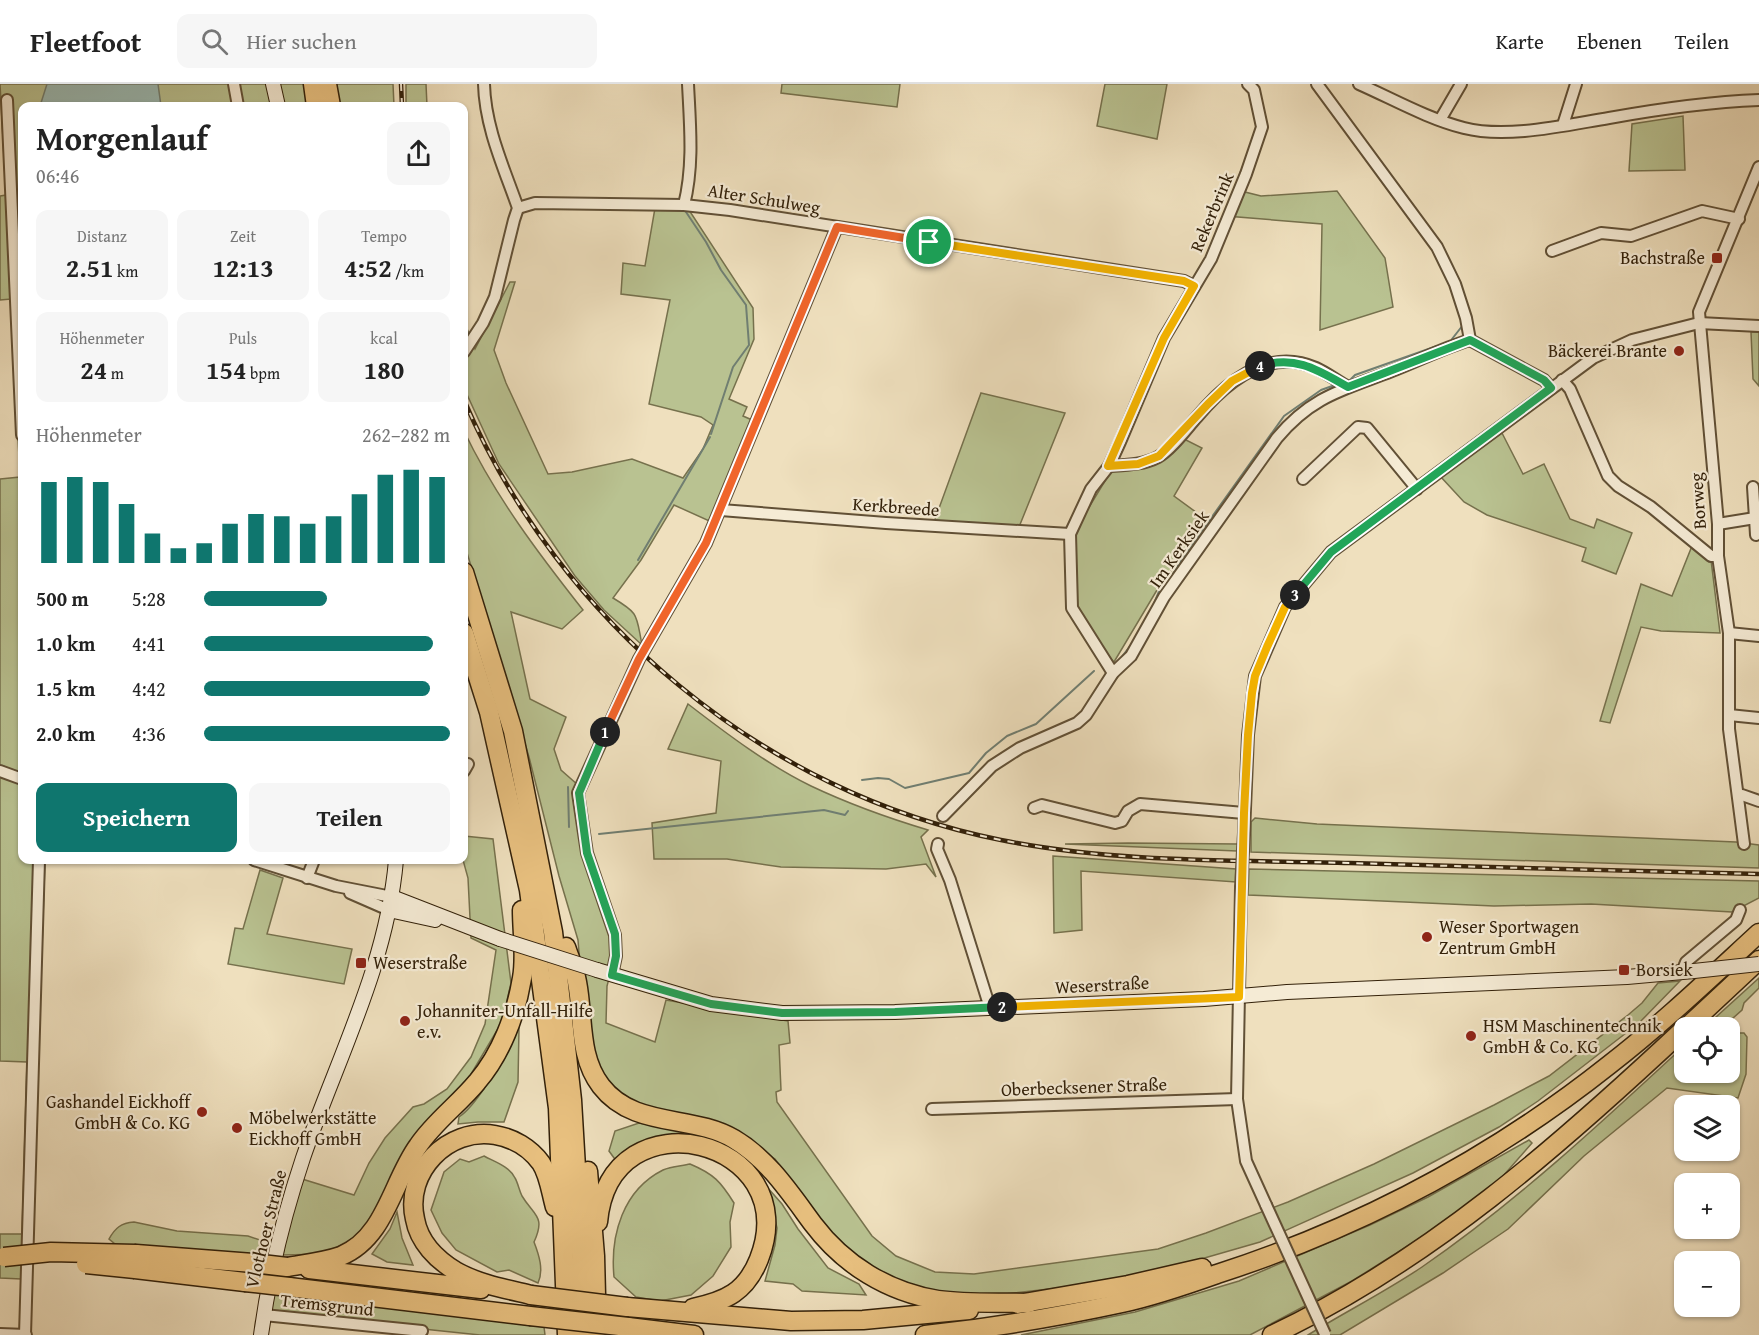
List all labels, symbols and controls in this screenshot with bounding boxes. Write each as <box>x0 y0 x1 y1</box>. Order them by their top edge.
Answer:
search box <box>177 14 597 68</box>
text: Fleetfoot <box>30 21 141 62</box>
icon: search <box>198 25 231 58</box>
text: Hier suchen <box>246 25 357 57</box>
text: Karte <box>1496 26 1544 57</box>
text: Ebenen <box>1577 26 1642 57</box>
text: Teilen <box>1675 26 1729 57</box>
text: Morgenlauf <box>36 114 208 162</box>
button: share <box>387 122 450 185</box>
text: 06:46 <box>36 161 79 190</box>
street label: Rekerbrink <box>1183 167 1241 256</box>
street label: Alter Schulweg <box>706 176 822 221</box>
pin <box>903 216 954 267</box>
text: Distanz <box>77 224 127 248</box>
text: Zeit <box>230 224 256 248</box>
text: Tempo <box>361 224 407 248</box>
icon: arrive <box>912 225 945 258</box>
place label: Bachstraße <box>1620 244 1705 271</box>
text: 2.51 <box>66 248 114 287</box>
text: 12:13 <box>212 248 274 287</box>
text: 4:52 <box>344 248 392 287</box>
marker: Bachstraße <box>1710 251 1724 265</box>
text: km <box>114 259 138 283</box>
text: /km <box>392 259 424 283</box>
text: Höhenmeter <box>60 326 144 350</box>
text: Puls <box>229 326 257 350</box>
text: kcal <box>370 326 398 350</box>
place label: Bäckerei Brante <box>1548 337 1667 364</box>
marker: Bäckerei Brante <box>1672 344 1686 358</box>
text: 24 <box>80 350 107 389</box>
text: 154 <box>206 350 246 389</box>
text: 180 <box>364 350 404 389</box>
pin: 4 <box>1245 351 1275 381</box>
text: 4 <box>1256 354 1264 378</box>
text: m <box>107 361 124 385</box>
text: bpm <box>246 361 280 385</box>
text: Höhenmeter <box>36 420 142 449</box>
text: 262–282 m <box>362 420 450 449</box>
street label: Borweg <box>1682 472 1713 530</box>
street label: Kerkbreede <box>852 490 940 523</box>
street label: Im Kerksiek <box>1142 504 1216 593</box>
pin: 3 <box>1280 580 1310 610</box>
text: 3 <box>1291 583 1299 607</box>
text: 500 m <box>36 584 89 613</box>
text: 5:28 <box>132 584 166 613</box>
text: 1.0 km <box>36 629 95 658</box>
text: 4:41 <box>132 629 166 658</box>
text: 1.5 km <box>36 674 95 703</box>
text: 4:42 <box>132 674 166 703</box>
pin: 1 <box>590 717 620 747</box>
text: 2.0 km <box>36 719 95 748</box>
text: 4:36 <box>132 719 166 748</box>
text: 1 <box>601 720 609 744</box>
button: Speichern <box>36 783 237 852</box>
button: Teilen <box>249 783 450 852</box>
place label: Weser Sportwagen Zentrum GmbH <box>1439 913 1579 961</box>
marker: Weser Sportwagen Zentrum GmbH <box>1420 930 1434 944</box>
place label: Weserstraße <box>373 949 467 976</box>
marker: Weserstraße <box>354 956 368 970</box>
place label: Borsiek <box>1636 956 1693 983</box>
marker: Borsiek <box>1617 963 1631 977</box>
street label: Weserstraße <box>1054 969 1150 1000</box>
pin: 2 <box>987 992 1017 1022</box>
text: 2 <box>998 995 1006 1019</box>
place label: Johanniter-Unfall-Hilfe e.v. <box>415 997 593 1045</box>
place label: HSM Maschinentechnik GmbH & Co. KG <box>1483 1012 1662 1060</box>
marker: Johanniter-Unfall-Hilfe e.v. <box>398 1014 412 1028</box>
map controls <box>1674 1017 1740 1317</box>
button: locate <box>1674 1017 1740 1083</box>
marker: HSM Maschinentechnik GmbH & Co. KG <box>1464 1029 1478 1043</box>
street label: Oberbecksener Straße <box>1000 1070 1167 1103</box>
place label: Gashandel Eickhoff GmbH & Co. KG <box>46 1088 192 1136</box>
button: layers <box>1674 1095 1740 1161</box>
place label: Möbelwerkstätte Eickhoff GmbH <box>249 1104 376 1152</box>
marker: Gashandel Eickhoff GmbH & Co. KG <box>195 1105 209 1119</box>
marker: Möbelwerkstätte Eickhoff GmbH <box>230 1121 244 1135</box>
street label: Vlothoer Straße <box>238 1167 293 1291</box>
button: + <box>1674 1173 1740 1239</box>
button: − <box>1674 1251 1740 1317</box>
street label: Tremsgrund <box>279 1286 375 1323</box>

